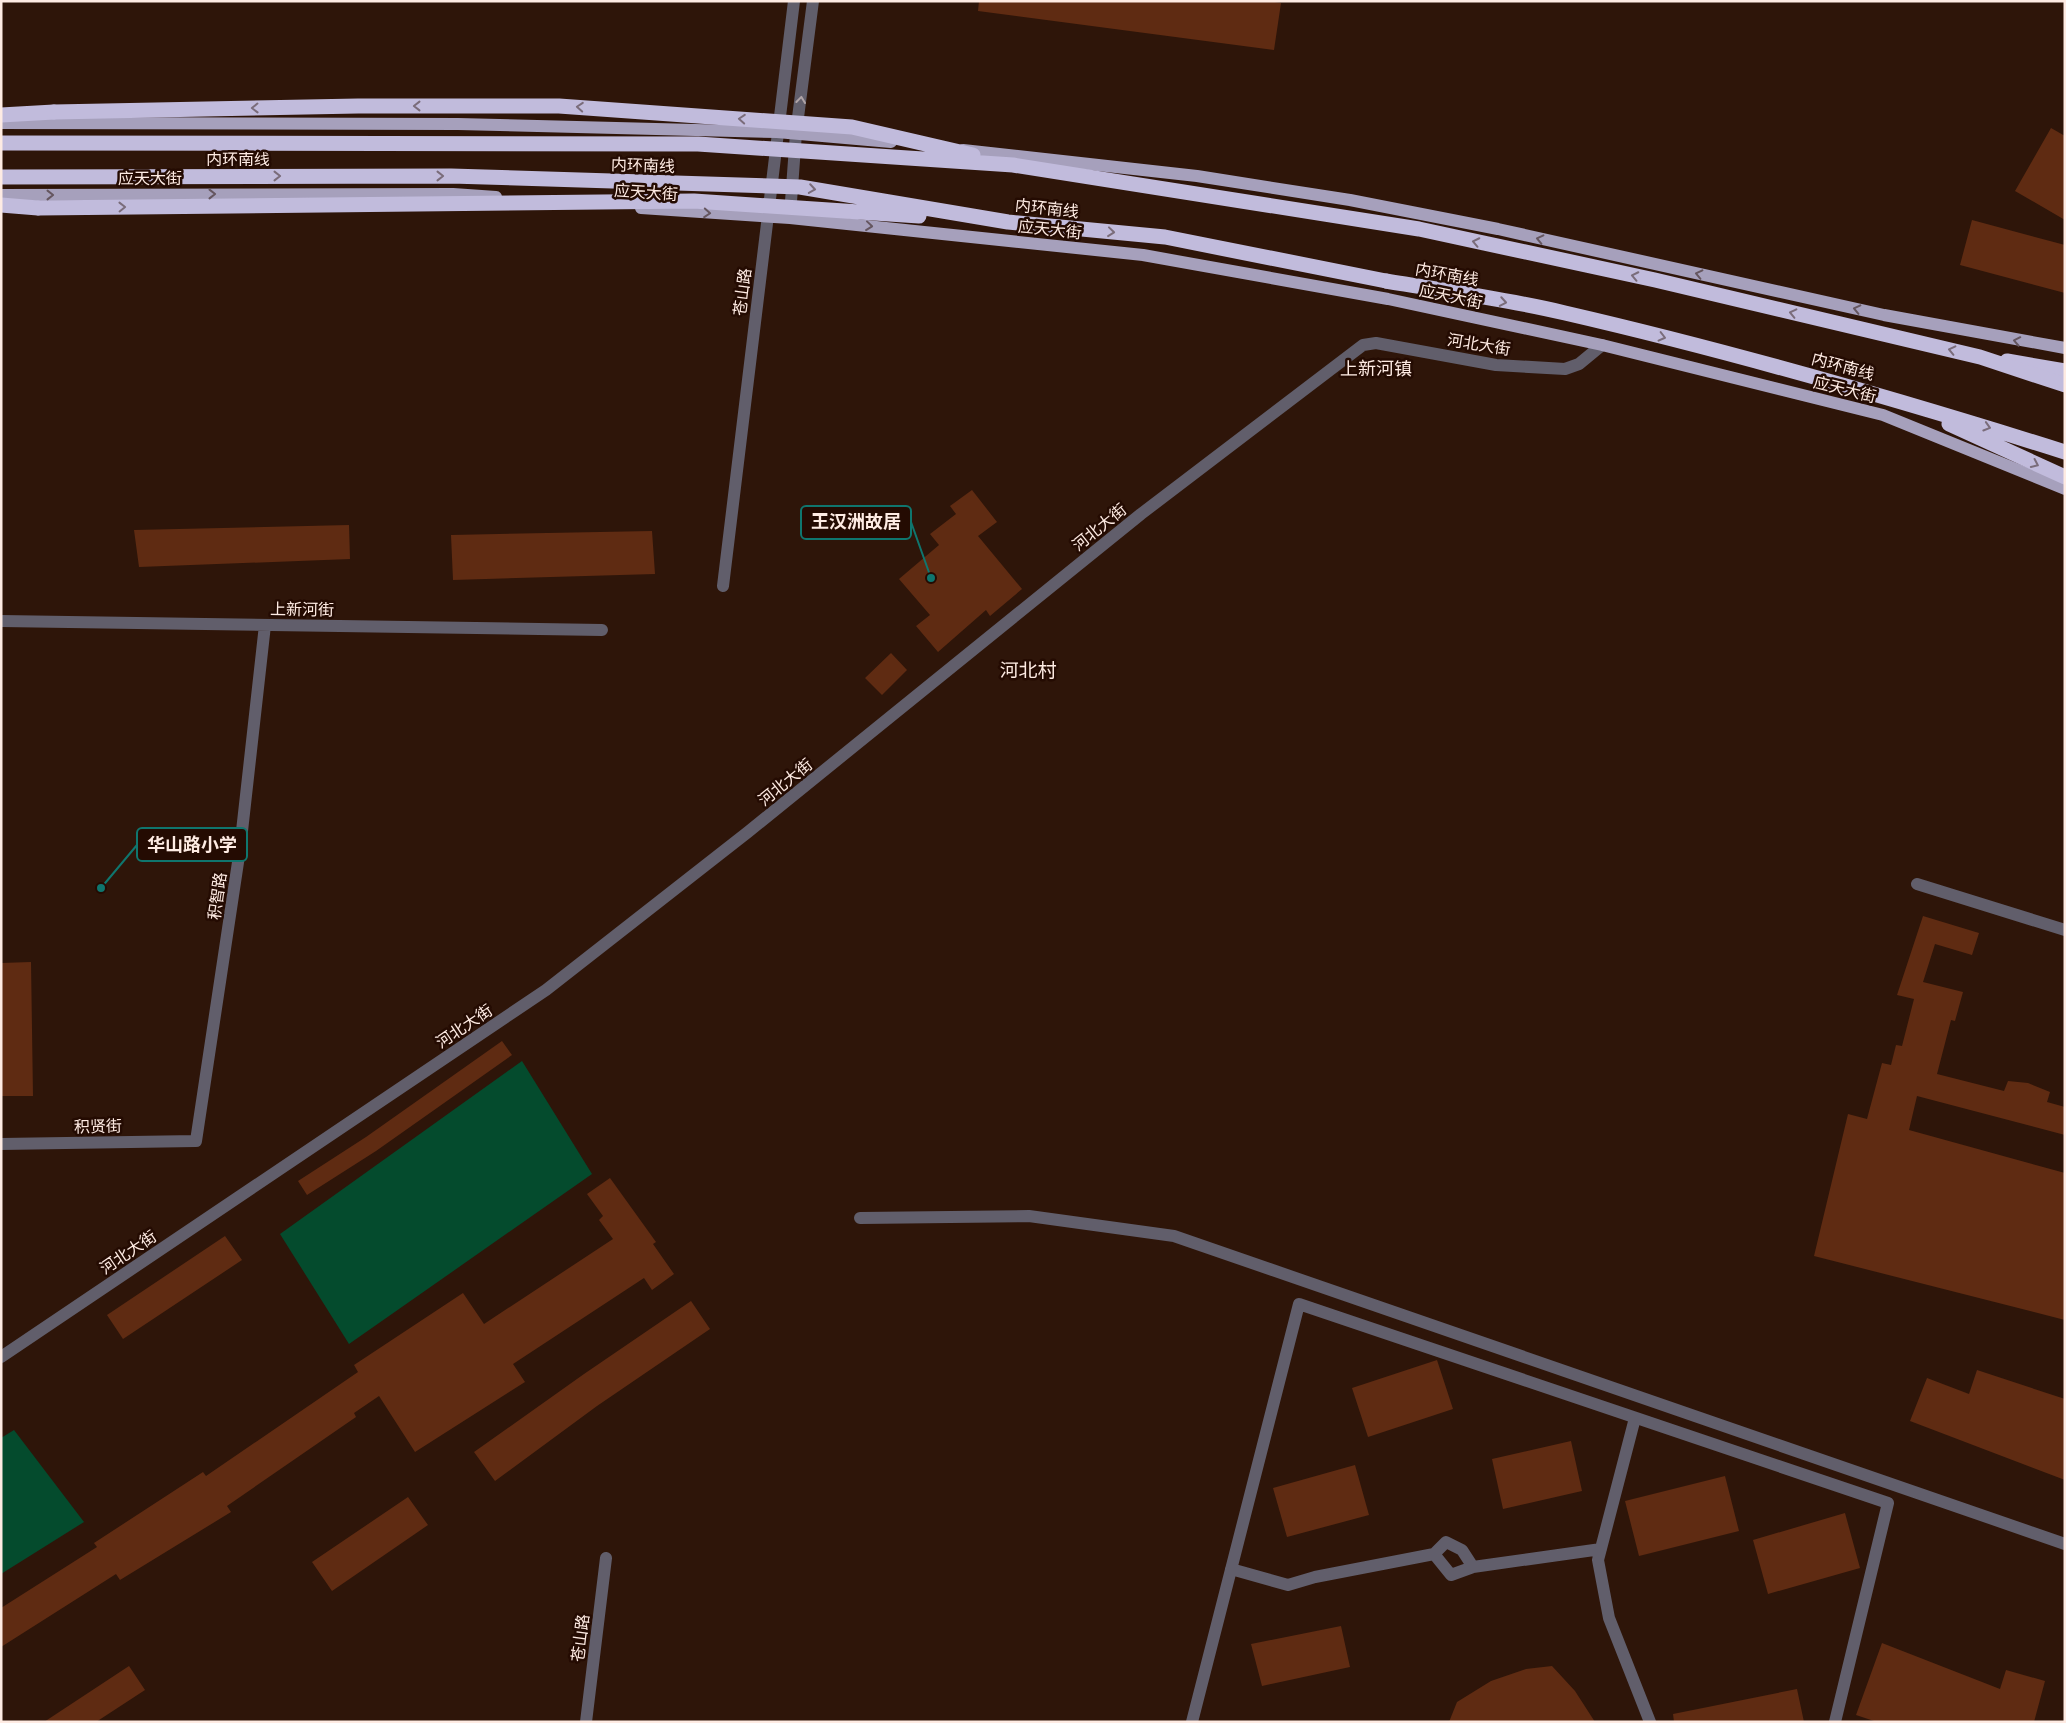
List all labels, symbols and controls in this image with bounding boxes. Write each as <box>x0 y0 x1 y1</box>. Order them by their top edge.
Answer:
one-way arrow <box>795 95 805 104</box>
one-way arrow <box>413 101 421 111</box>
one-way arrow <box>576 102 584 113</box>
one-way arrow <box>251 103 258 113</box>
one-way arrow <box>738 113 746 124</box>
street label: 内环南线 <box>206 149 270 169</box>
street label: 内环南线 <box>611 154 675 176</box>
street label: 应天大街 <box>118 168 182 188</box>
one-way arrow <box>274 171 282 182</box>
one-way arrow <box>436 171 444 181</box>
street label: 应天大街 <box>613 180 679 204</box>
one-way arrow <box>808 184 816 194</box>
one-way arrow <box>209 189 217 199</box>
one-way arrow <box>46 190 54 200</box>
street label: 内环南线 <box>1014 195 1080 221</box>
one-way arrow <box>118 202 126 212</box>
one-way arrow <box>703 207 711 218</box>
street label: 应天大街 <box>1017 216 1083 242</box>
one-way arrow <box>865 220 873 231</box>
one-way arrow <box>1108 226 1116 237</box>
one-way arrow <box>1536 234 1544 244</box>
one-way arrow <box>1472 237 1481 248</box>
street label: 内环南线 <box>1414 259 1480 289</box>
street label: 苍山路 <box>729 267 755 317</box>
one-way arrow <box>1694 269 1703 280</box>
one-way arrow <box>1631 271 1639 282</box>
street label: 应天大街 <box>1418 280 1484 312</box>
one-way arrow <box>1499 296 1508 306</box>
one-way arrow <box>1853 304 1862 315</box>
one-way arrow <box>1789 308 1798 319</box>
street label: 河北大街 <box>1446 329 1512 359</box>
one-way arrow <box>1657 331 1666 342</box>
one-way arrow <box>2012 336 2021 346</box>
one-way arrow <box>1947 345 1956 356</box>
street label: 内环南线 <box>1809 348 1877 384</box>
district label: 上新河镇 <box>1340 357 1412 380</box>
street label: 应天大街 <box>1812 372 1878 406</box>
one-way arrow <box>1982 422 1991 432</box>
one-way arrow <box>2030 457 2039 468</box>
street label: 河北大街 <box>1068 499 1130 555</box>
callout: 王汉洲故居 <box>801 506 911 539</box>
text: 王汉洲故居 <box>811 510 901 533</box>
street label: 上新河街 <box>270 598 334 620</box>
district label: 河北村 <box>999 658 1057 682</box>
street label: 河北大街 <box>754 754 816 810</box>
callout: 华山路小学 <box>137 828 247 861</box>
text: 华山路小学 <box>147 833 237 856</box>
street label: 积智路 <box>204 871 230 921</box>
street label: 河北大街 <box>432 1000 496 1052</box>
street label: 积贤街 <box>74 1116 122 1136</box>
street label: 河北大街 <box>96 1226 160 1278</box>
street label: 苍山路 <box>567 1613 593 1663</box>

